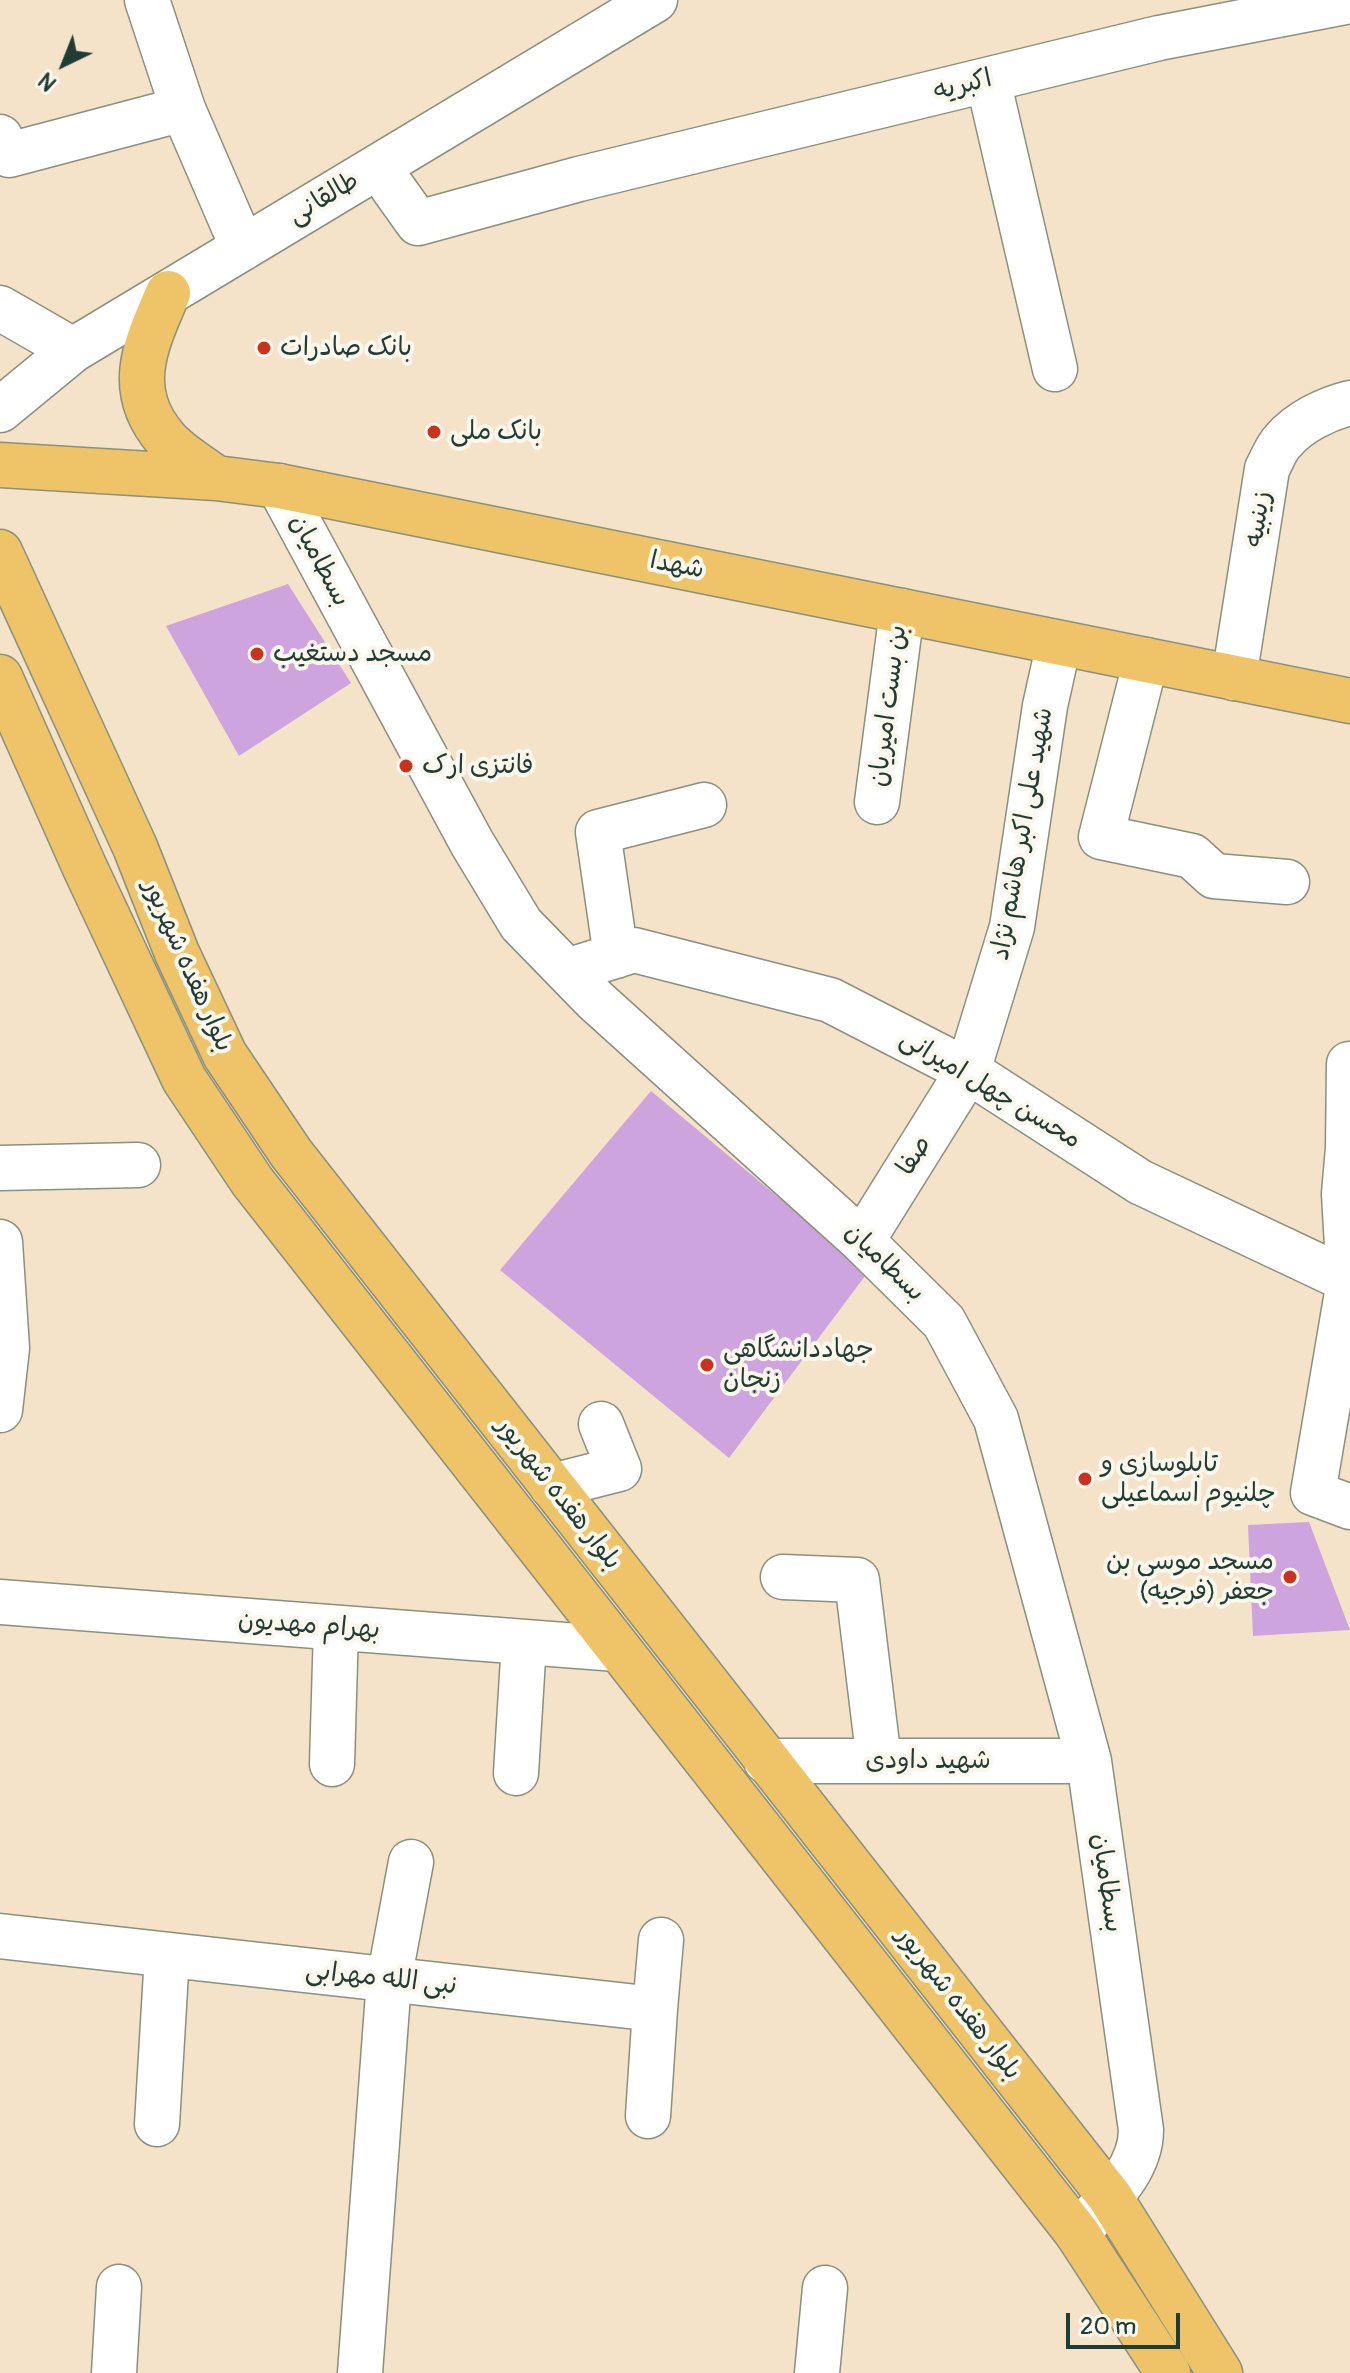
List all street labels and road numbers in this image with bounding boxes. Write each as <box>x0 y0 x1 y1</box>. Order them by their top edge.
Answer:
street label: اکبریه <box>930 64 996 108</box>
street label: طالقانی <box>283 166 365 232</box>
street label: زینبیه <box>1239 489 1279 549</box>
street label: بسطامیان <box>282 510 356 612</box>
street label: شهدا <box>647 545 707 587</box>
street label: بن بست امیریان <box>864 623 914 789</box>
street label: شهید علی اکبر هاشم نژاد <box>985 705 1061 963</box>
street label: بلوار هفده شهریور <box>135 875 239 1057</box>
street label: محسن چهل امیرانی <box>894 1024 1086 1156</box>
street label: صفا <box>891 1131 939 1181</box>
street label: بسطامیان <box>837 1217 931 1309</box>
street label: بلوار هفده شهریور <box>489 1411 627 1577</box>
street label: بهرام مهدیون <box>237 1605 381 1647</box>
street label: شهید داودی <box>865 1745 991 1777</box>
street label: بسطامیان <box>1084 1831 1128 1935</box>
street label: بلوار هفده شهریور <box>889 1921 1027 2087</box>
street label: نبی الله مهرابی <box>304 1956 458 2002</box>

